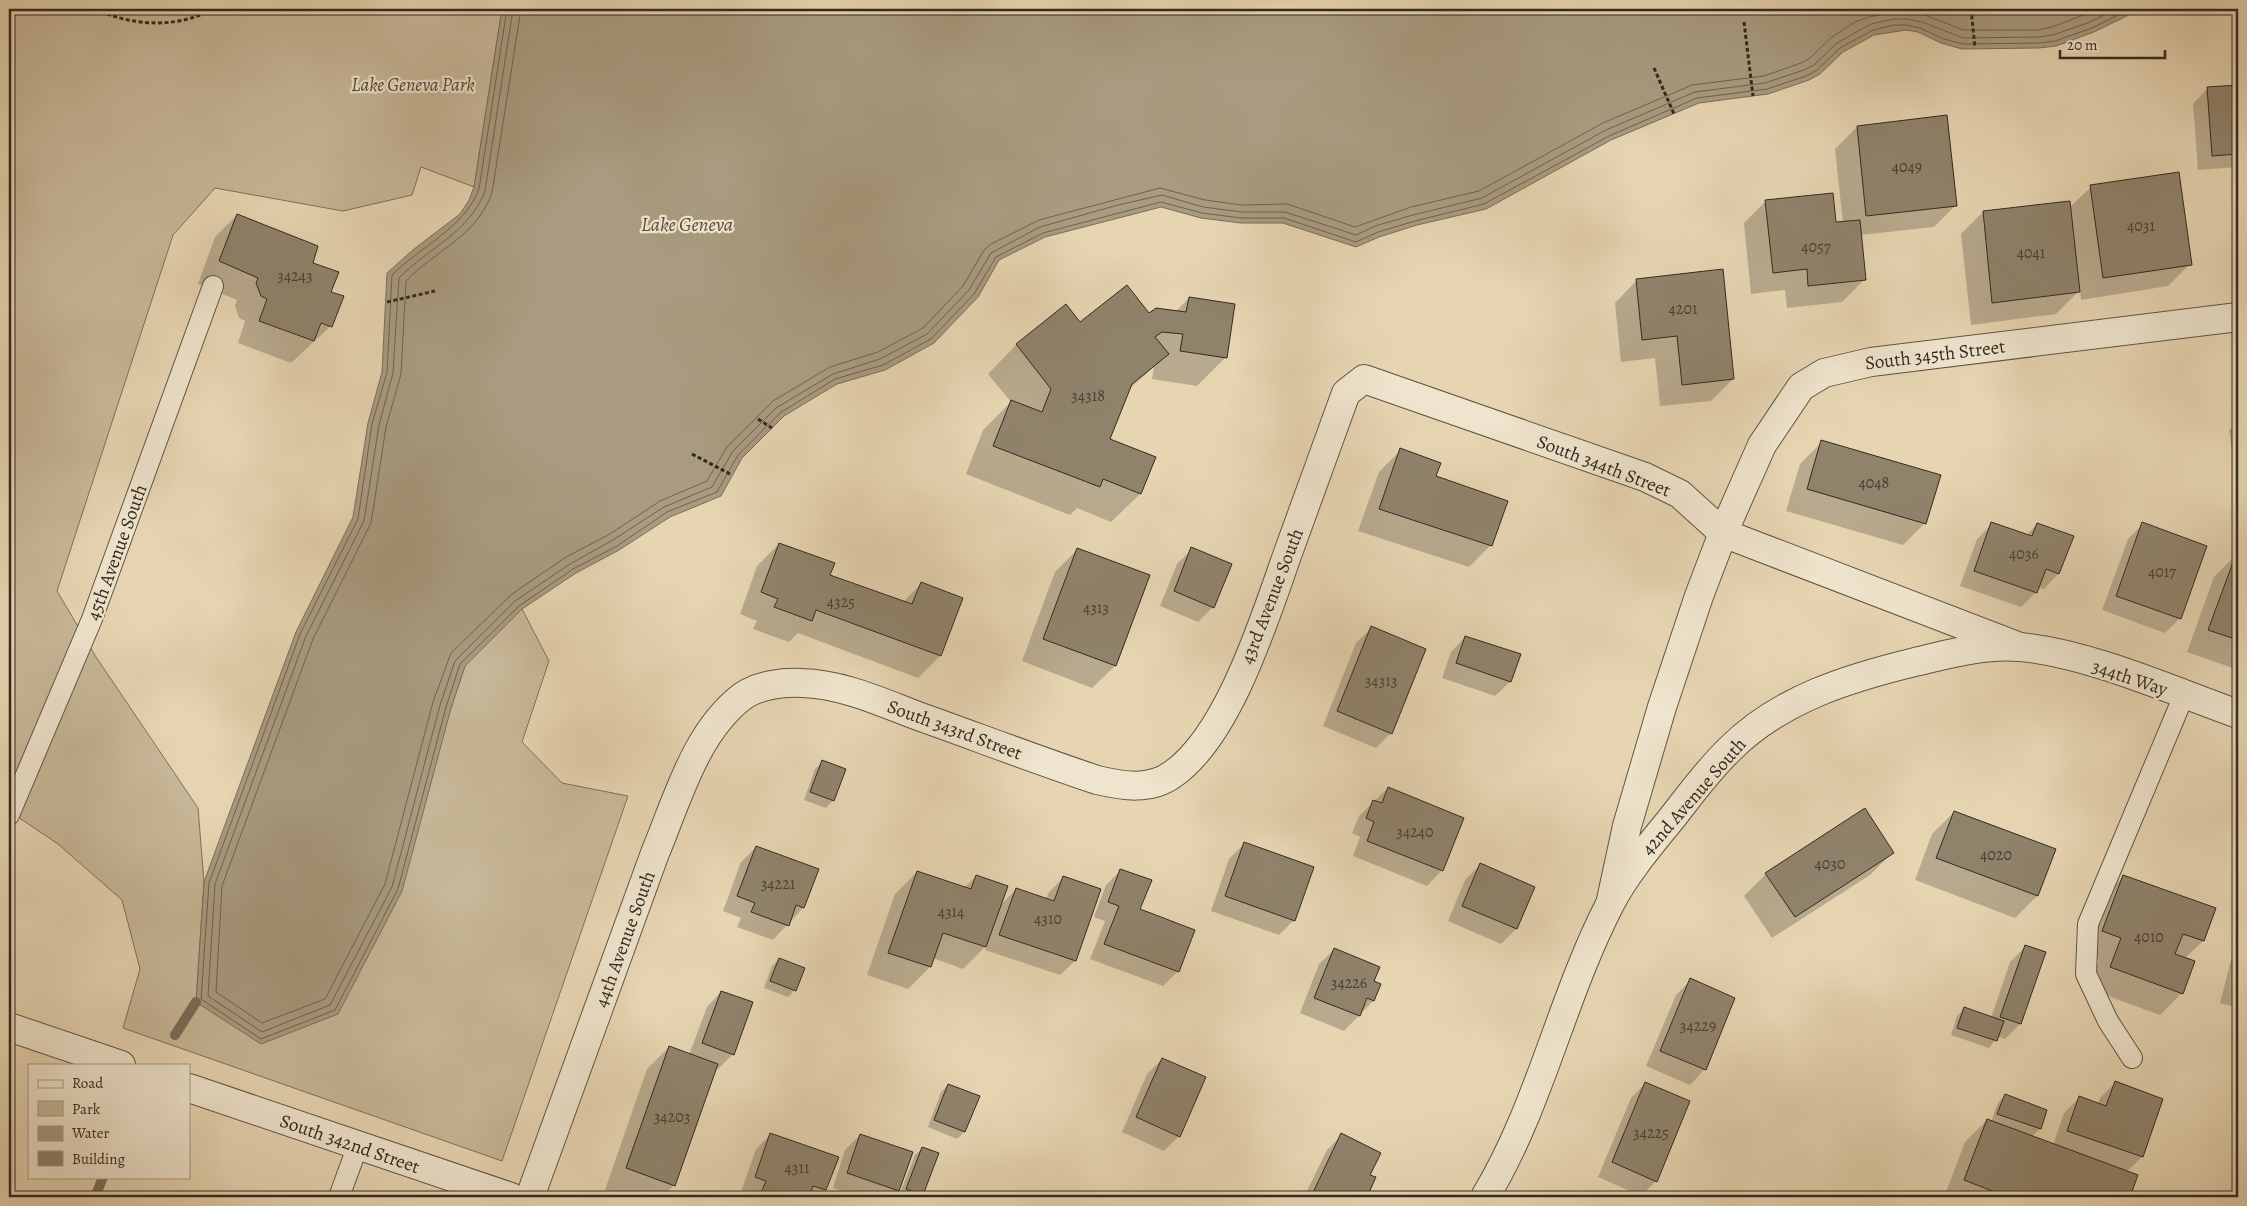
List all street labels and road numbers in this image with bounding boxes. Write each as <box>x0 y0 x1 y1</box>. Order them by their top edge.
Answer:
street label: South 345th Street <box>1863 333 2007 376</box>
street label: South 344th Street <box>1533 428 1674 503</box>
street label: 45th Avenue South <box>80 481 154 624</box>
street label: 43rd Avenue South <box>1234 525 1310 668</box>
street label: 344th Way <box>2088 653 2172 703</box>
street label: South 343rd Street <box>884 693 1026 766</box>
street label: 42nd Avenue South <box>1635 732 1752 861</box>
street label: 44th Avenue South <box>588 867 662 1011</box>
street label: South 342nd Street <box>276 1108 423 1180</box>

